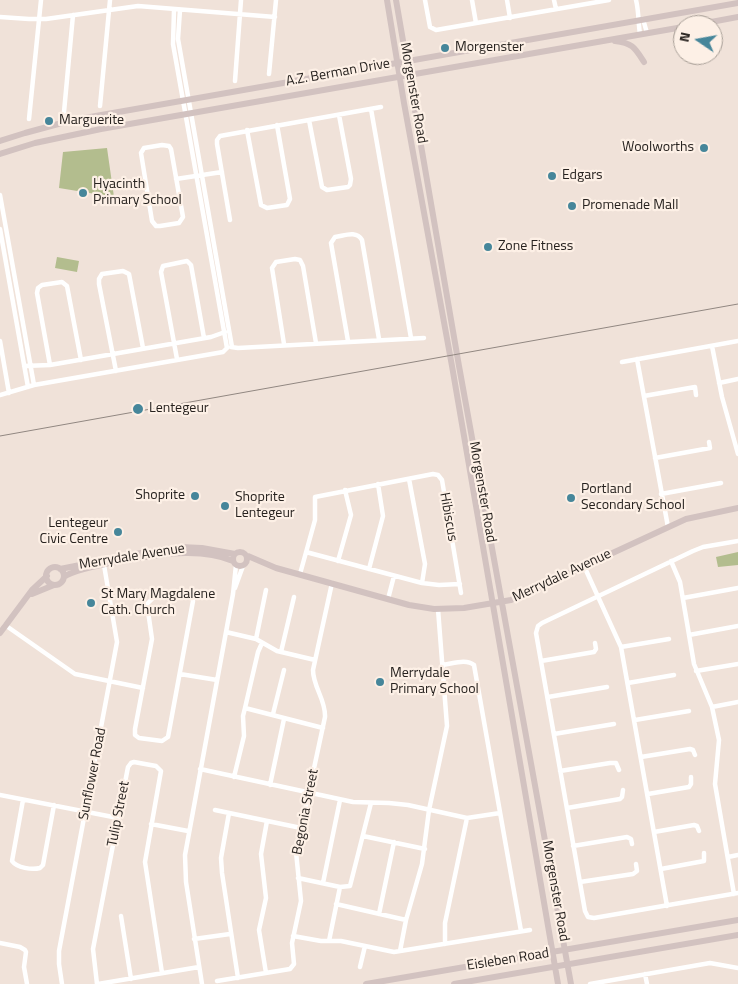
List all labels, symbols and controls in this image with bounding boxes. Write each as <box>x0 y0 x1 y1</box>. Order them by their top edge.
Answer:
north arrow <box>673 15 723 65</box>
text: N <box>673 30 695 44</box>
place label: Morgenster <box>455 40 524 56</box>
street label: Morgenster Road <box>396 41 430 145</box>
marker: Morgenster <box>439 42 451 54</box>
street label: A.Z. Berman Drive <box>285 56 391 90</box>
place label: Marguerite <box>59 113 124 129</box>
marker: Marguerite <box>43 115 55 127</box>
place label: Woolworths <box>622 140 694 156</box>
marker: Woolworths <box>698 142 710 154</box>
place label: Edgars <box>562 168 603 184</box>
marker: Edgars <box>546 170 558 182</box>
place label: Hyacinth Primary School <box>93 177 182 210</box>
marker: Hyacinth Primary School <box>77 187 89 199</box>
place label: Promenade Mall <box>582 198 679 214</box>
marker: Promenade Mall <box>566 200 578 212</box>
place label: Zone Fitness <box>498 239 573 255</box>
marker: Zone Fitness <box>482 241 494 253</box>
place label: Lentegeur <box>149 401 209 417</box>
marker: Lentegeur <box>131 402 145 416</box>
street label: Morgenster Road <box>465 440 499 544</box>
place label: Portland Secondary School <box>581 482 685 514</box>
place label: Shoprite <box>135 488 185 504</box>
marker: Shoprite <box>189 490 201 502</box>
place label: Shoprite Lentegeur <box>235 490 295 522</box>
street label: Hibiscus <box>435 491 461 543</box>
marker: Portland Secondary School <box>565 492 577 504</box>
marker: Shoprite Lentegeur <box>219 500 231 512</box>
place label: Lentegeur Civic Centre <box>40 516 108 548</box>
marker: Lentegeur Civic Centre <box>112 526 124 538</box>
street label: Merrydale Avenue <box>78 540 186 574</box>
street label: Merrydale Avenue <box>510 546 614 606</box>
place label: St Mary Magdalene Cath. Church <box>101 587 215 620</box>
marker: St Mary Magdalene Cath. Church <box>85 597 97 609</box>
place label: Merrydale Primary School <box>390 666 479 699</box>
marker: Merrydale Primary School <box>374 676 386 688</box>
street label: Sunflower Road <box>76 726 110 822</box>
street label: Begonia Street <box>289 768 323 856</box>
street label: Tulip Street <box>104 780 134 848</box>
street label: Morgenster Road <box>538 839 572 943</box>
street label: Eisleben Road <box>466 945 550 975</box>

